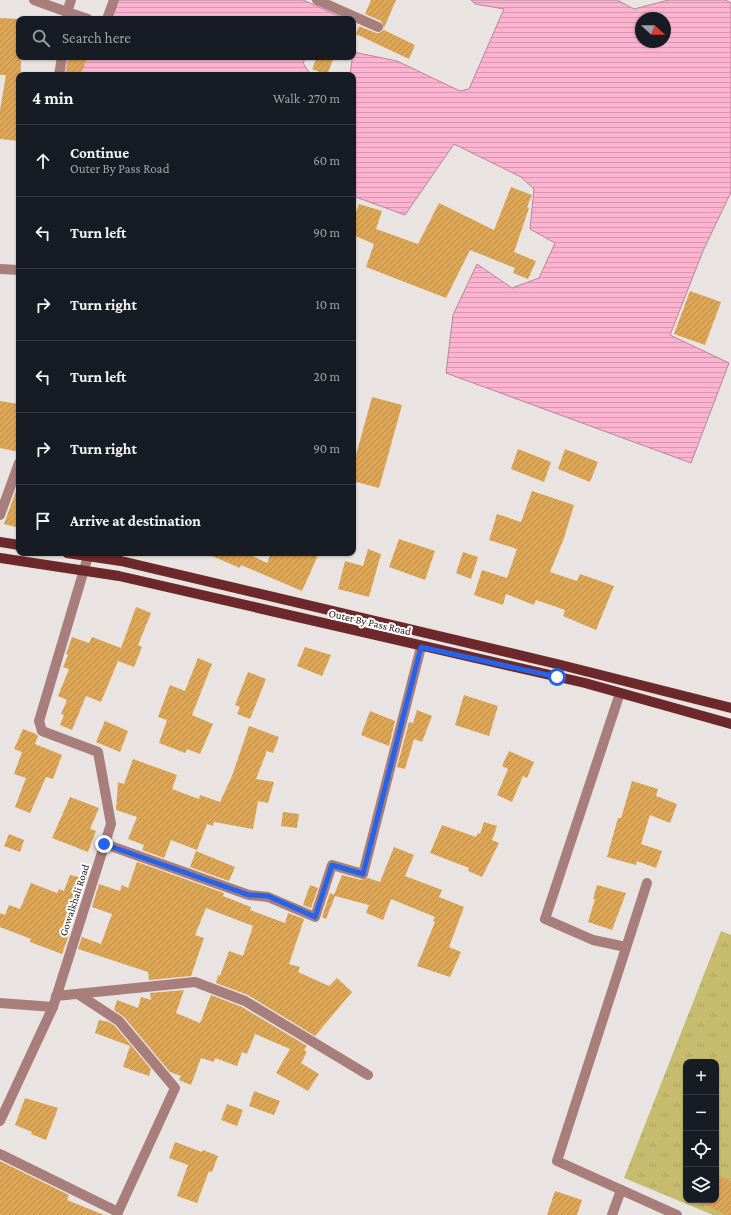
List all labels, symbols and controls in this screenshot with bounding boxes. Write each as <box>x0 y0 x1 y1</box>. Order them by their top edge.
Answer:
north arrow <box>635 12 671 48</box>
search box <box>16 16 356 60</box>
icon: search <box>30 27 52 49</box>
text: Search here <box>62 30 131 46</box>
text: 4 min <box>32 89 74 108</box>
text: Walk · 270 m <box>273 91 340 106</box>
text: Continue <box>70 145 129 161</box>
icon: ahead <box>32 150 54 172</box>
text: 60 m <box>313 153 340 168</box>
text: Outer By Pass Road <box>70 161 169 176</box>
icon: left <box>32 222 54 244</box>
text: Turn left <box>70 225 126 241</box>
text: 90 m <box>313 225 340 240</box>
icon: right <box>32 294 54 316</box>
text: Turn right <box>70 297 137 313</box>
text: 10 m <box>315 297 340 312</box>
icon: left <box>32 366 54 388</box>
text: Turn left <box>70 369 126 385</box>
text: 20 m <box>314 369 340 384</box>
icon: right <box>32 438 54 460</box>
text: Turn right <box>70 441 137 457</box>
text: 90 m <box>313 441 340 456</box>
icon: arrive <box>32 510 54 532</box>
text: Arrive at destination <box>70 513 201 529</box>
street label: Outer By Pass Road <box>327 607 413 638</box>
route start <box>548 668 566 686</box>
route end <box>95 835 113 853</box>
street label: Gowalkhali Road <box>57 862 91 937</box>
map controls <box>683 1059 719 1203</box>
button: + <box>683 1059 719 1095</box>
button: − <box>683 1095 719 1131</box>
button: locate <box>683 1131 719 1167</box>
button: layers <box>683 1167 719 1203</box>

